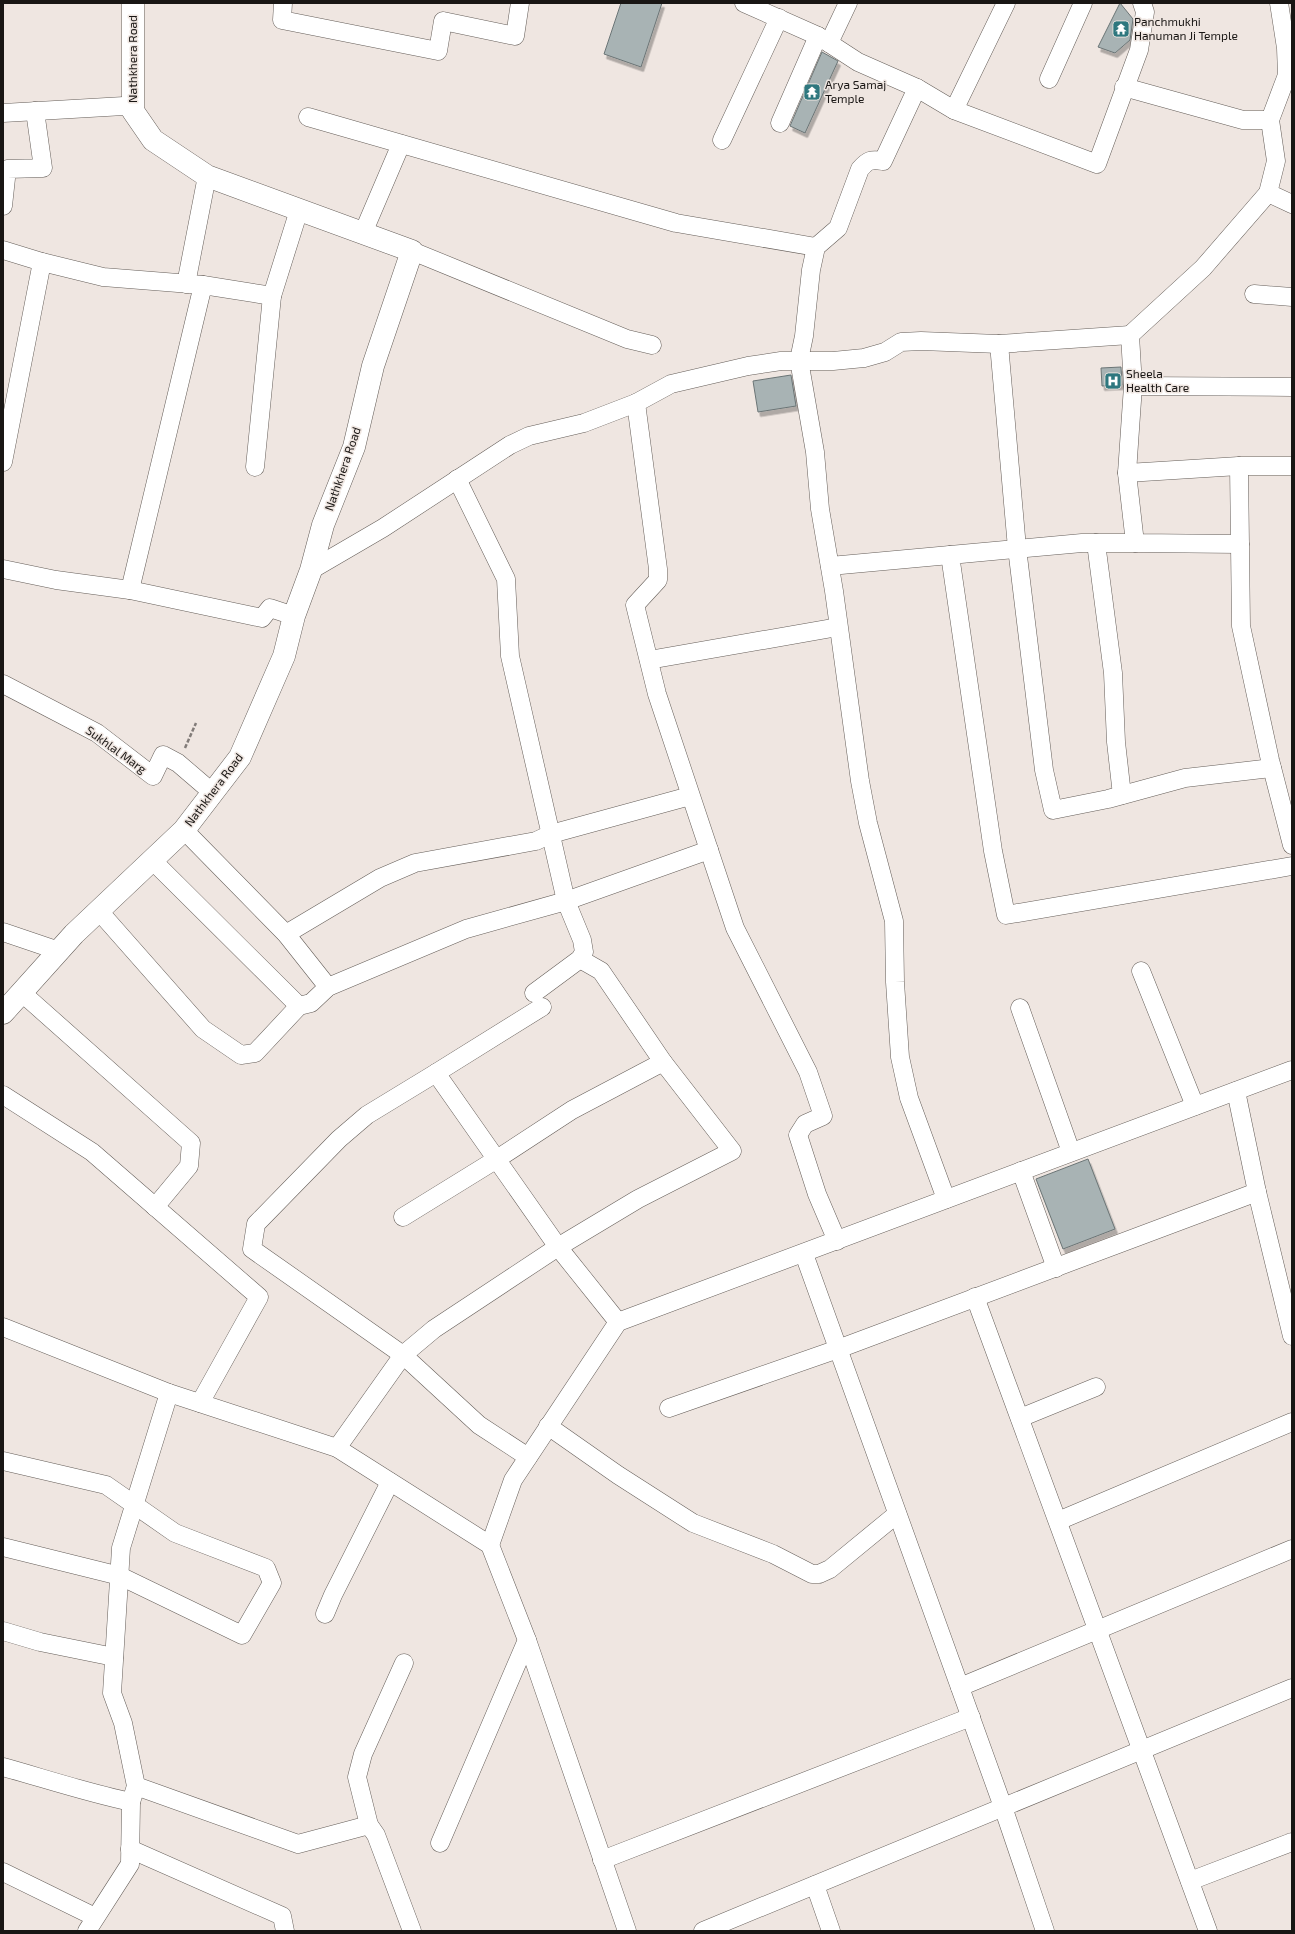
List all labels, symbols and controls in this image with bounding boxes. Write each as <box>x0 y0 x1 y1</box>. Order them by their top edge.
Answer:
place label: Panchmukhi Hanuman Ji Temple <box>1134 14 1238 42</box>
street label: Nathkhera Road <box>125 15 139 103</box>
temple icon: Panchmukhi Hanuman Ji Temple <box>1111 19 1131 39</box>
place label: Arya Samaj Temple <box>825 77 886 105</box>
temple icon: Arya Samaj Temple <box>802 82 822 102</box>
place label: Sheela Health Care <box>1126 366 1189 394</box>
hospital icon: Sheela Health Care <box>1103 371 1123 391</box>
street label: Nathkhera Road <box>321 425 363 512</box>
street label: Sukhlal Marg <box>84 723 150 776</box>
street label: Nathkhera Road <box>181 750 245 829</box>

